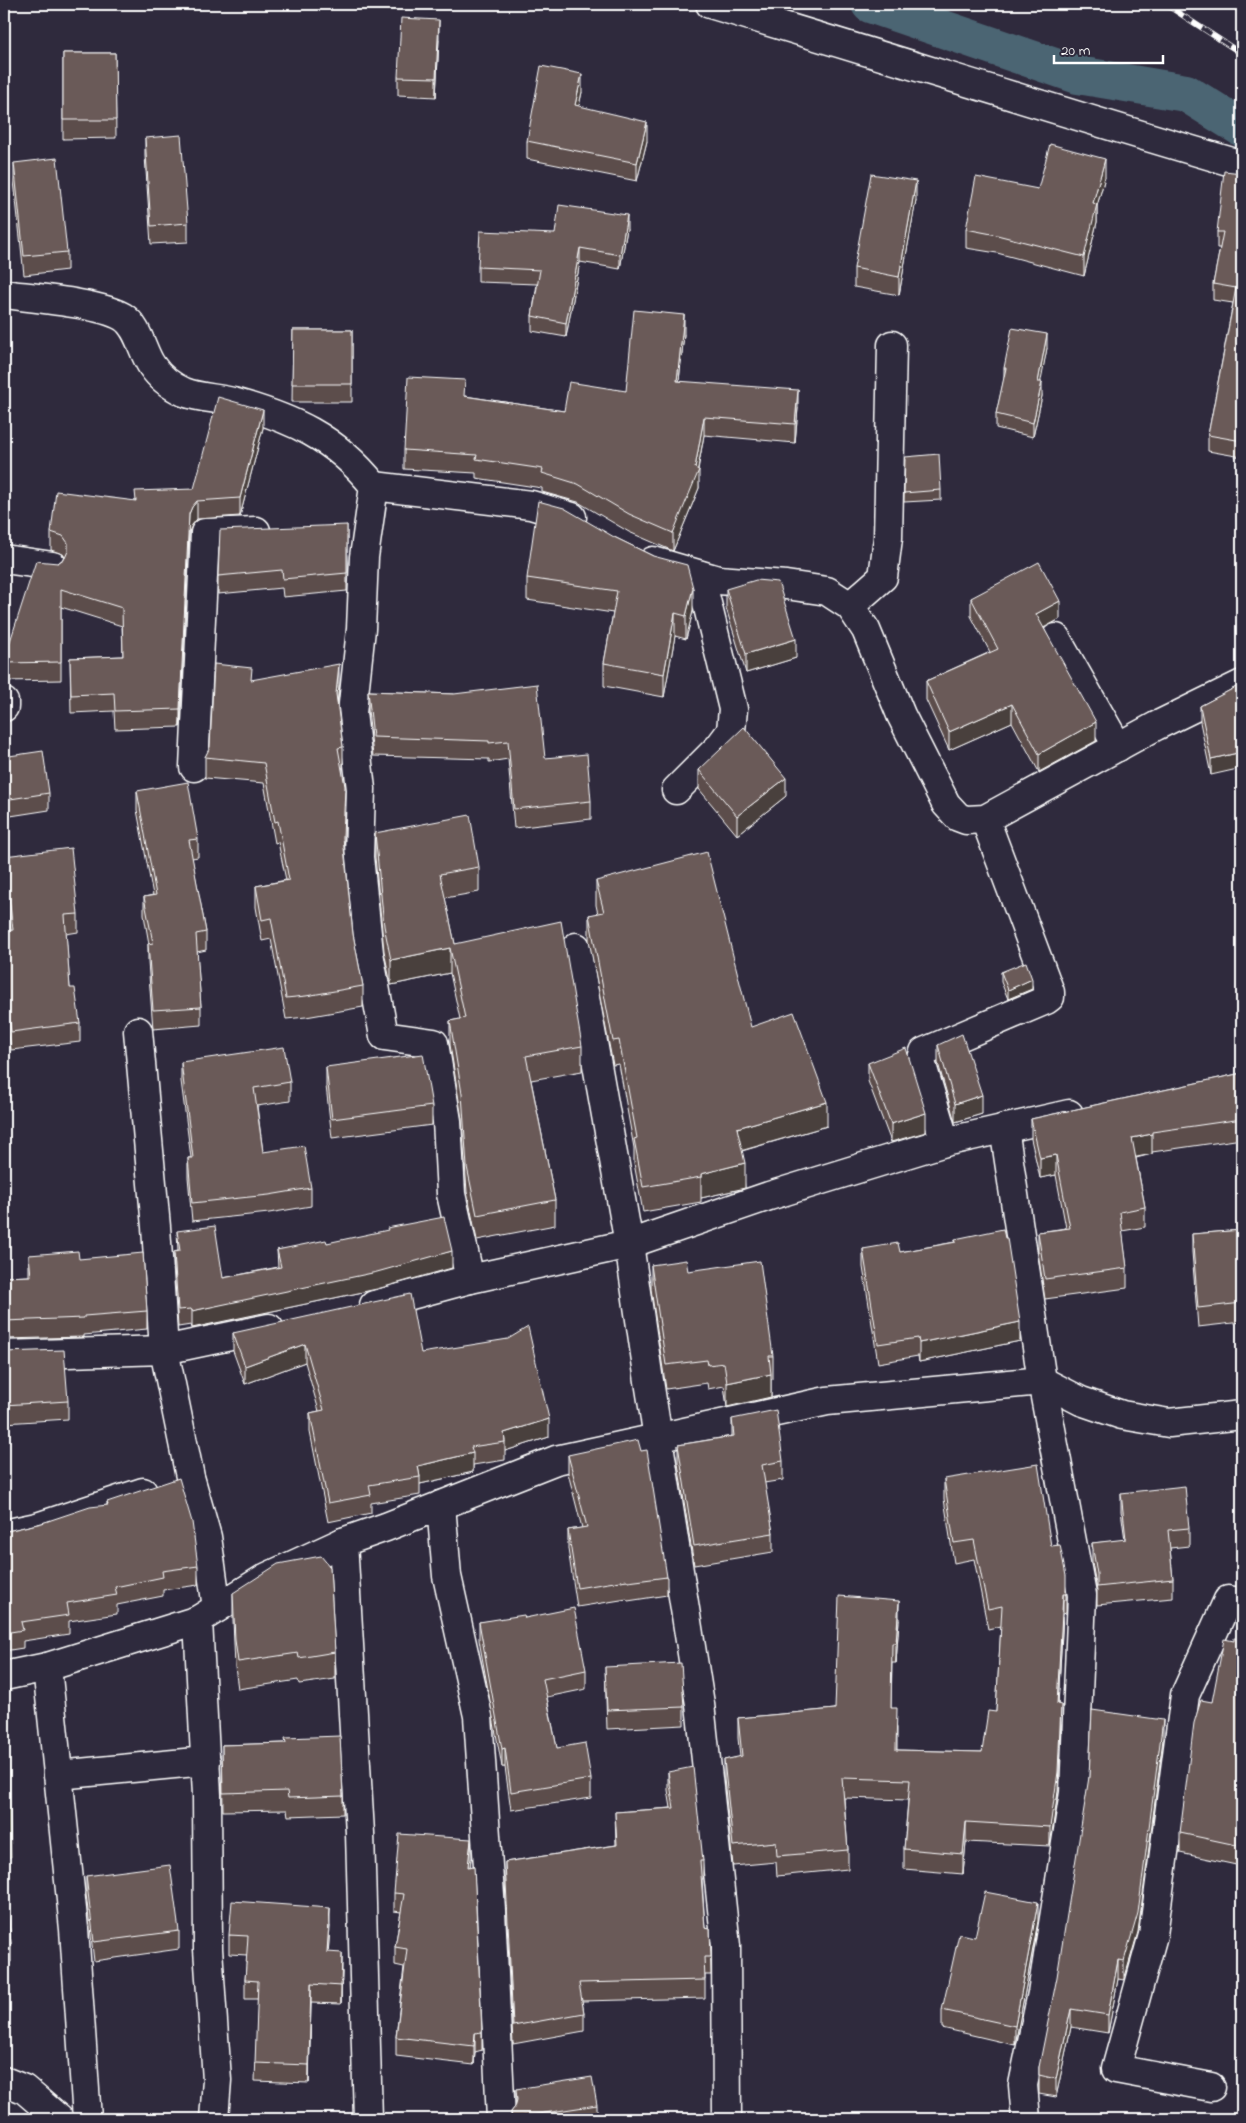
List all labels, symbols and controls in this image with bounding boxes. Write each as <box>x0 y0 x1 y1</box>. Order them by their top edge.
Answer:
scale bar <box>1054 32 1162 64</box>
text: 20 m <box>1061 40 1091 62</box>

